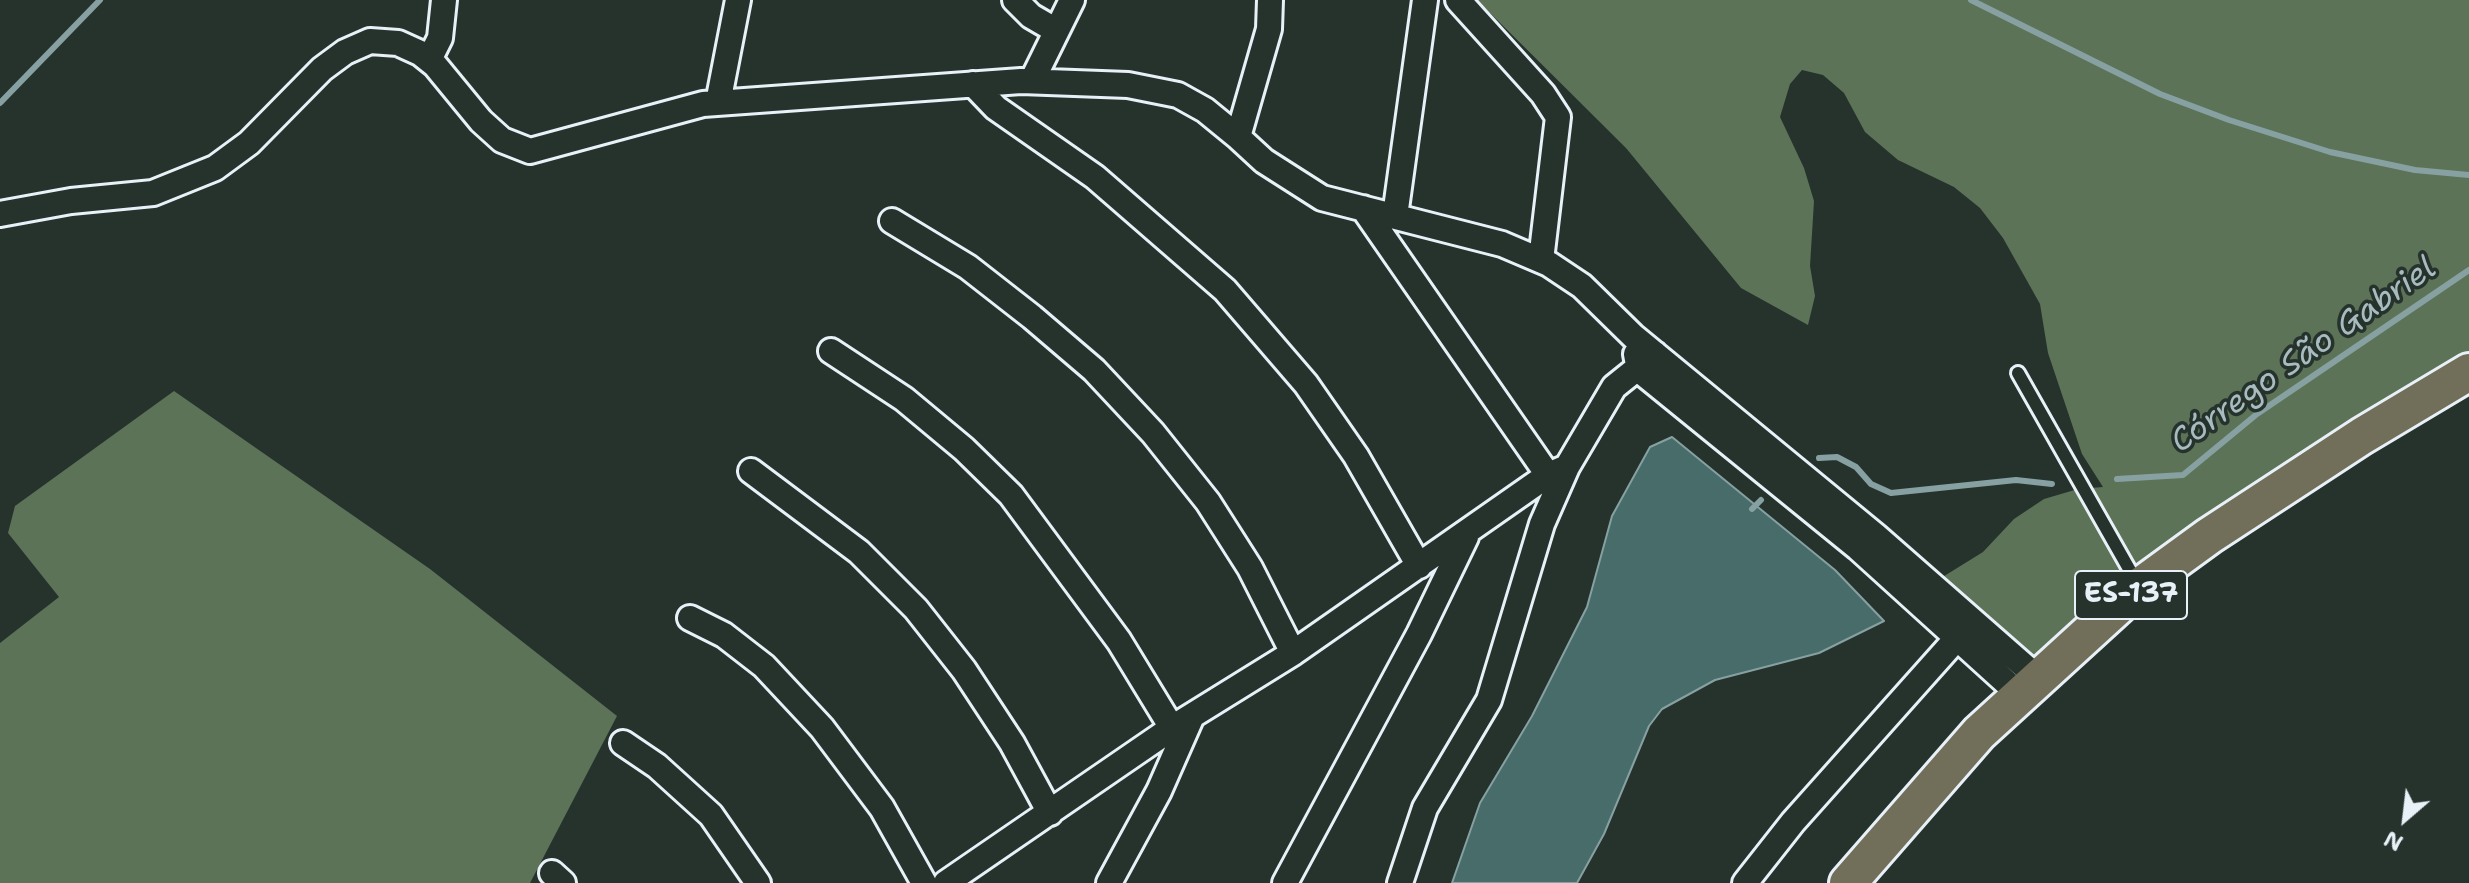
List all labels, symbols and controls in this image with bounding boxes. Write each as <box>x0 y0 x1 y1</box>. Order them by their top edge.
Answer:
water label: Córrego São Gabriel <box>2164 250 2444 462</box>
road number: ES-137 <box>2075 571 2187 619</box>
north arrow <box>2365 779 2445 859</box>
text: N <box>2379 824 2408 858</box>

